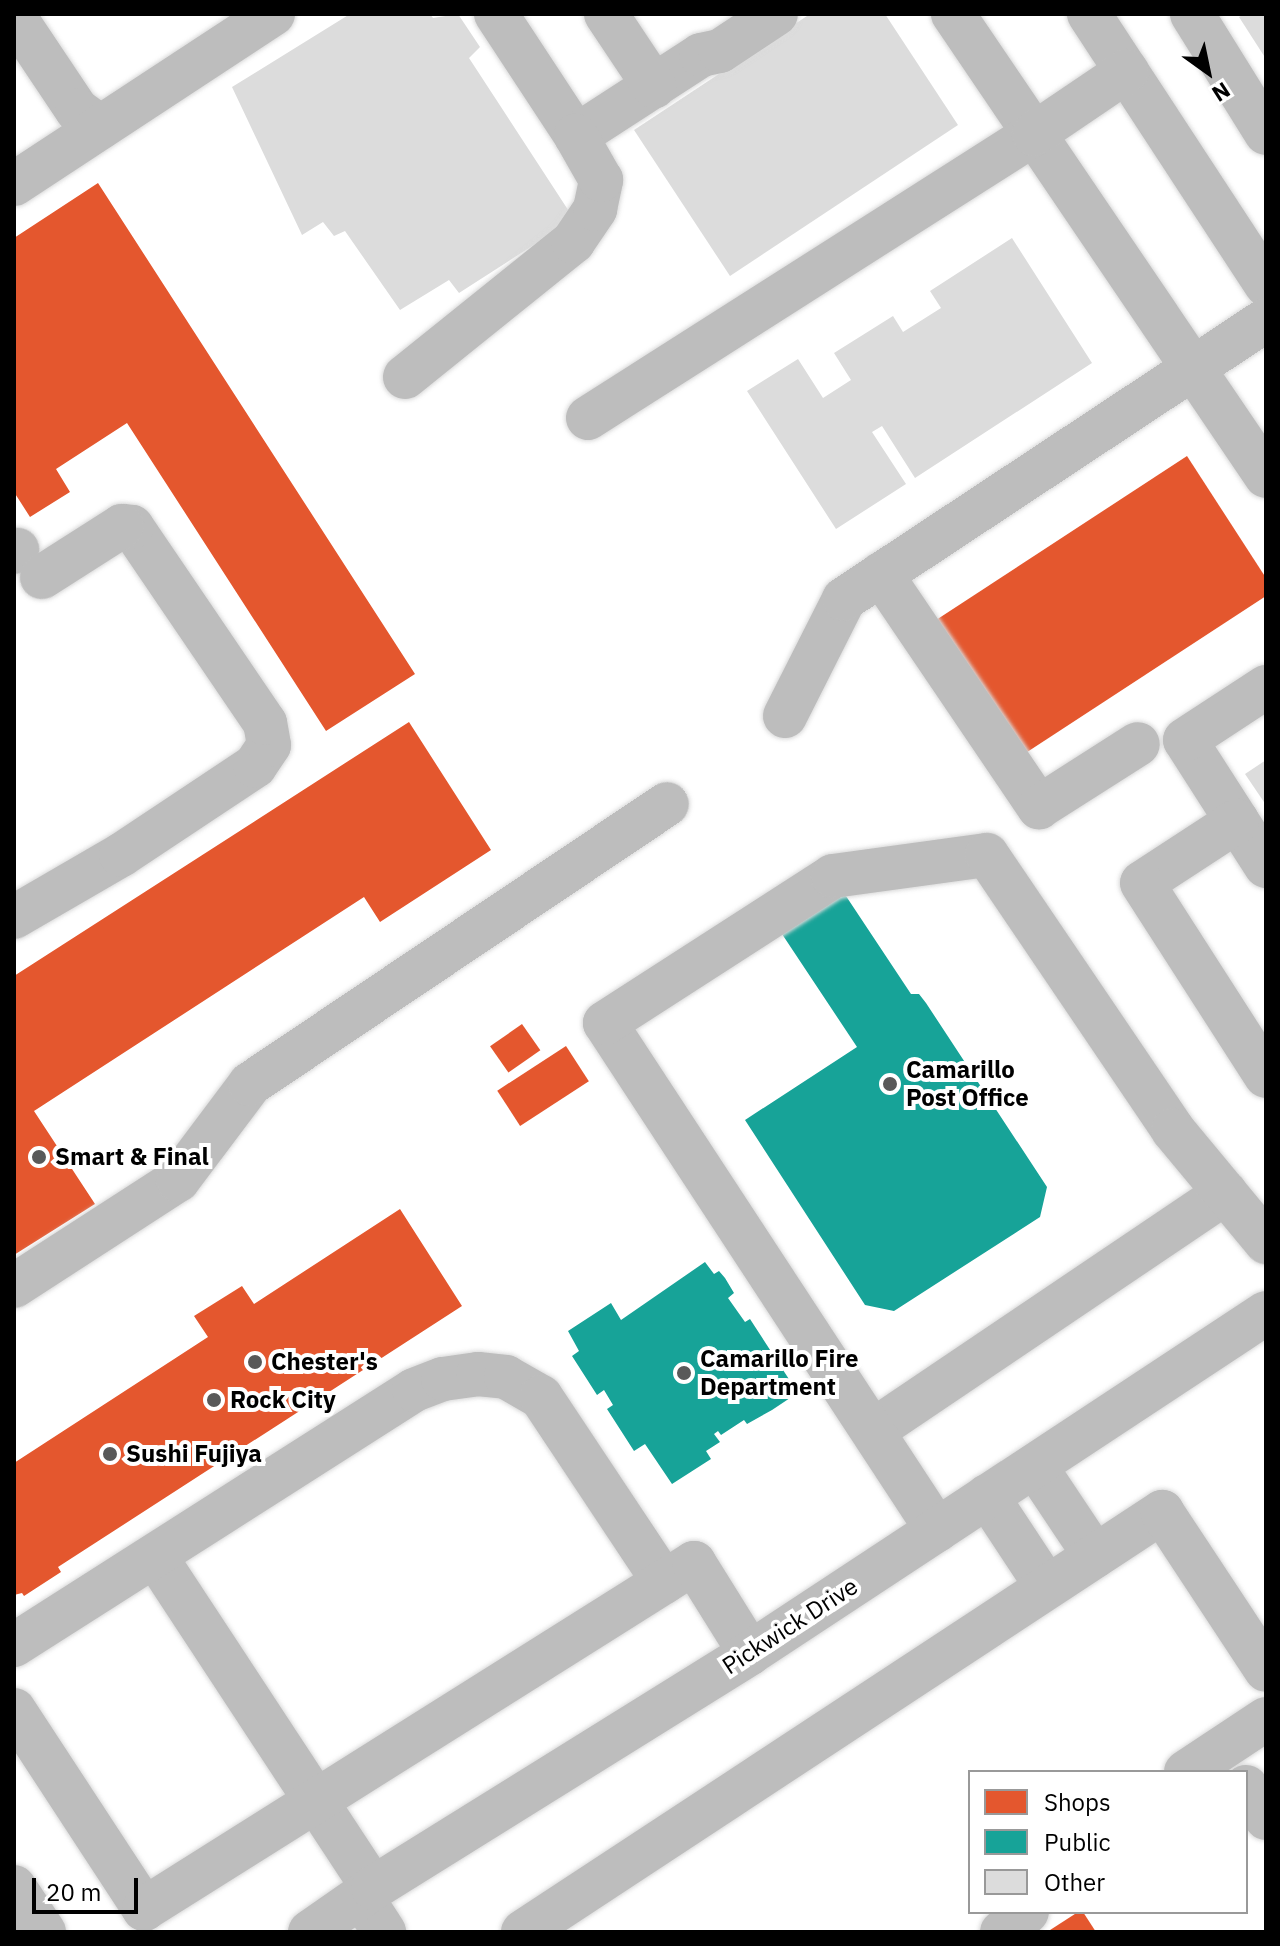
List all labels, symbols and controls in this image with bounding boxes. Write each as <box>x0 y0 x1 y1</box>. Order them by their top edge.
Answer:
north arrow <box>1168 32 1248 112</box>
text: N <box>1207 76 1236 109</box>
place label: Camarillo Post Office <box>906 1056 1029 1112</box>
marker: Camarillo Post Office <box>881 1075 899 1093</box>
place label: Smart & Final <box>55 1143 209 1171</box>
marker: Smart & Final <box>30 1148 48 1166</box>
place label: Camarillo Fire Department <box>700 1345 858 1401</box>
place label: Chester's <box>271 1348 378 1376</box>
marker: Chester's <box>246 1353 264 1371</box>
marker: Camarillo Fire Department <box>675 1364 693 1382</box>
place label: Rock City <box>230 1386 336 1414</box>
marker: Rock City <box>205 1391 223 1409</box>
place label: Sushi Fujiya <box>126 1440 262 1468</box>
marker: Sushi Fujiya <box>101 1445 119 1463</box>
street label: Pickwick Drive <box>717 1572 863 1680</box>
legend <box>968 1770 1248 1914</box>
text: Shops <box>1044 1786 1111 1818</box>
text: Public <box>1044 1826 1111 1858</box>
scale bar <box>36 1862 142 1912</box>
text: Other <box>1044 1866 1105 1898</box>
text: 20 m <box>46 1876 101 1908</box>

